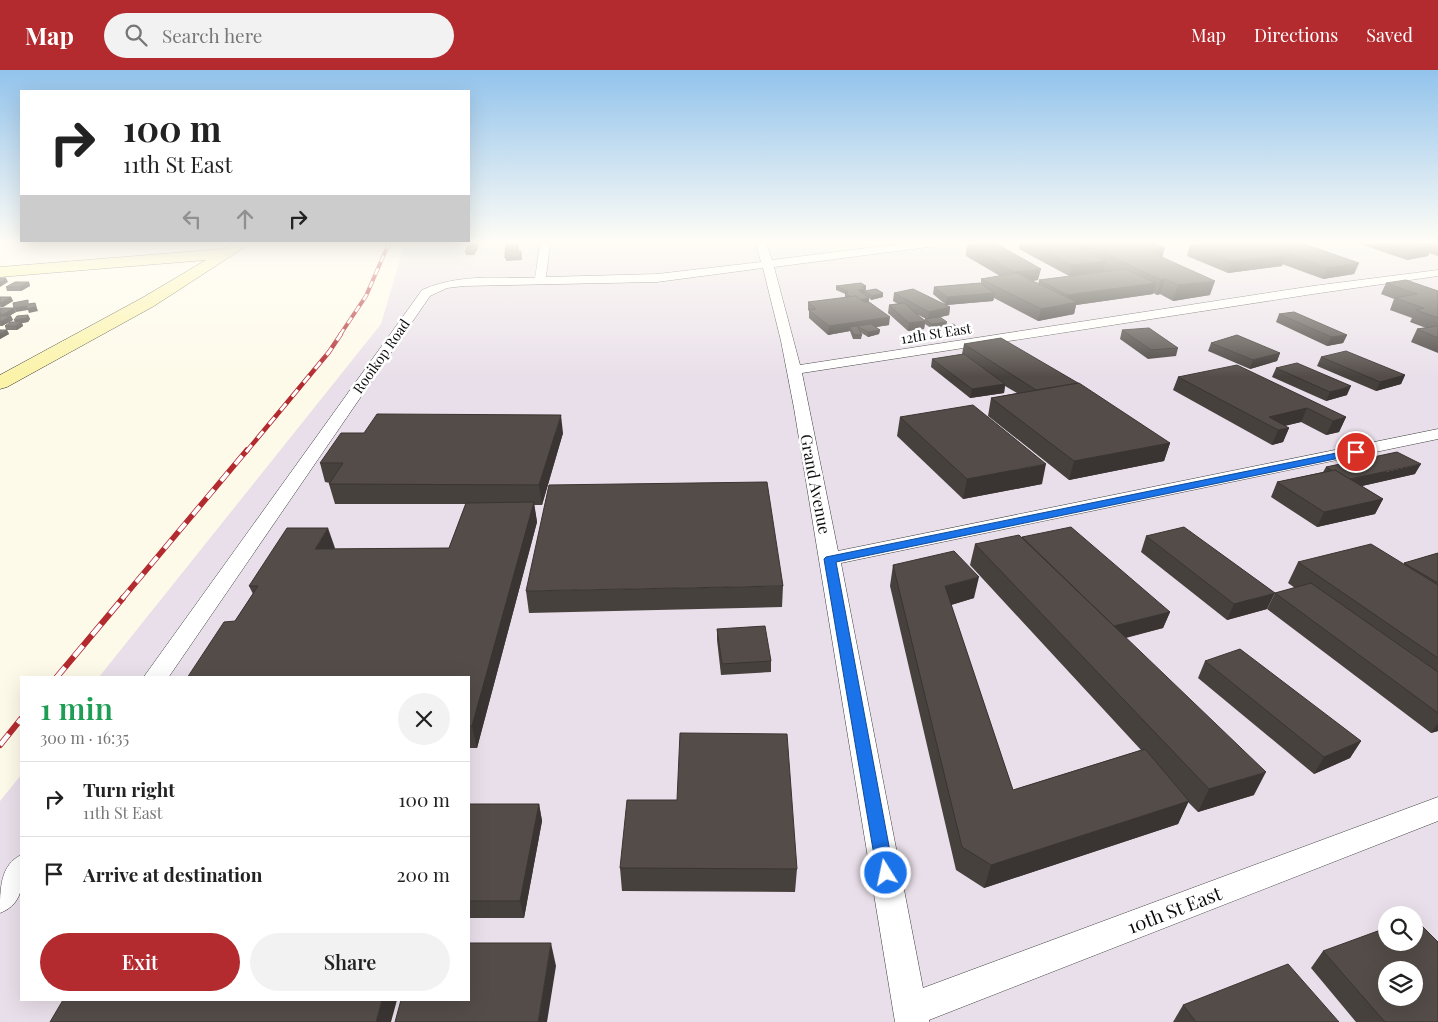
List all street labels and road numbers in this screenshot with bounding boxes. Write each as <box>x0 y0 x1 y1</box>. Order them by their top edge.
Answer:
street label: Rooikop Road <box>348 315 414 397</box>
street label: 12th St East <box>899 318 974 348</box>
street label: Grand Avenue <box>796 432 836 536</box>
street label: 10th St East <box>1123 879 1225 939</box>

